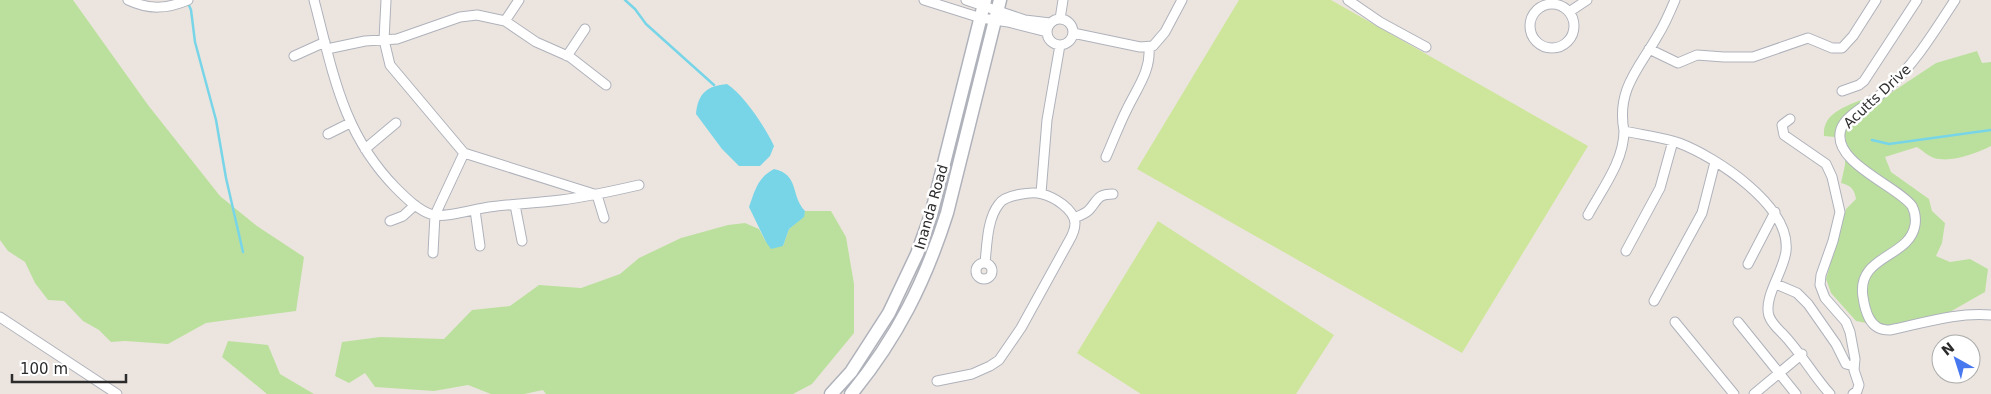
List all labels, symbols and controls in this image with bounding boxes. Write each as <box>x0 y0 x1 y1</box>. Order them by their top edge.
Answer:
street label: Acutts Drive <box>1840 61 1914 131</box>
street label: Inanda Road <box>911 163 951 251</box>
north arrow <box>1931 334 1981 384</box>
text: N <box>1938 339 1957 359</box>
scale bar <box>12 352 126 384</box>
text: 100 m <box>20 360 68 378</box>

